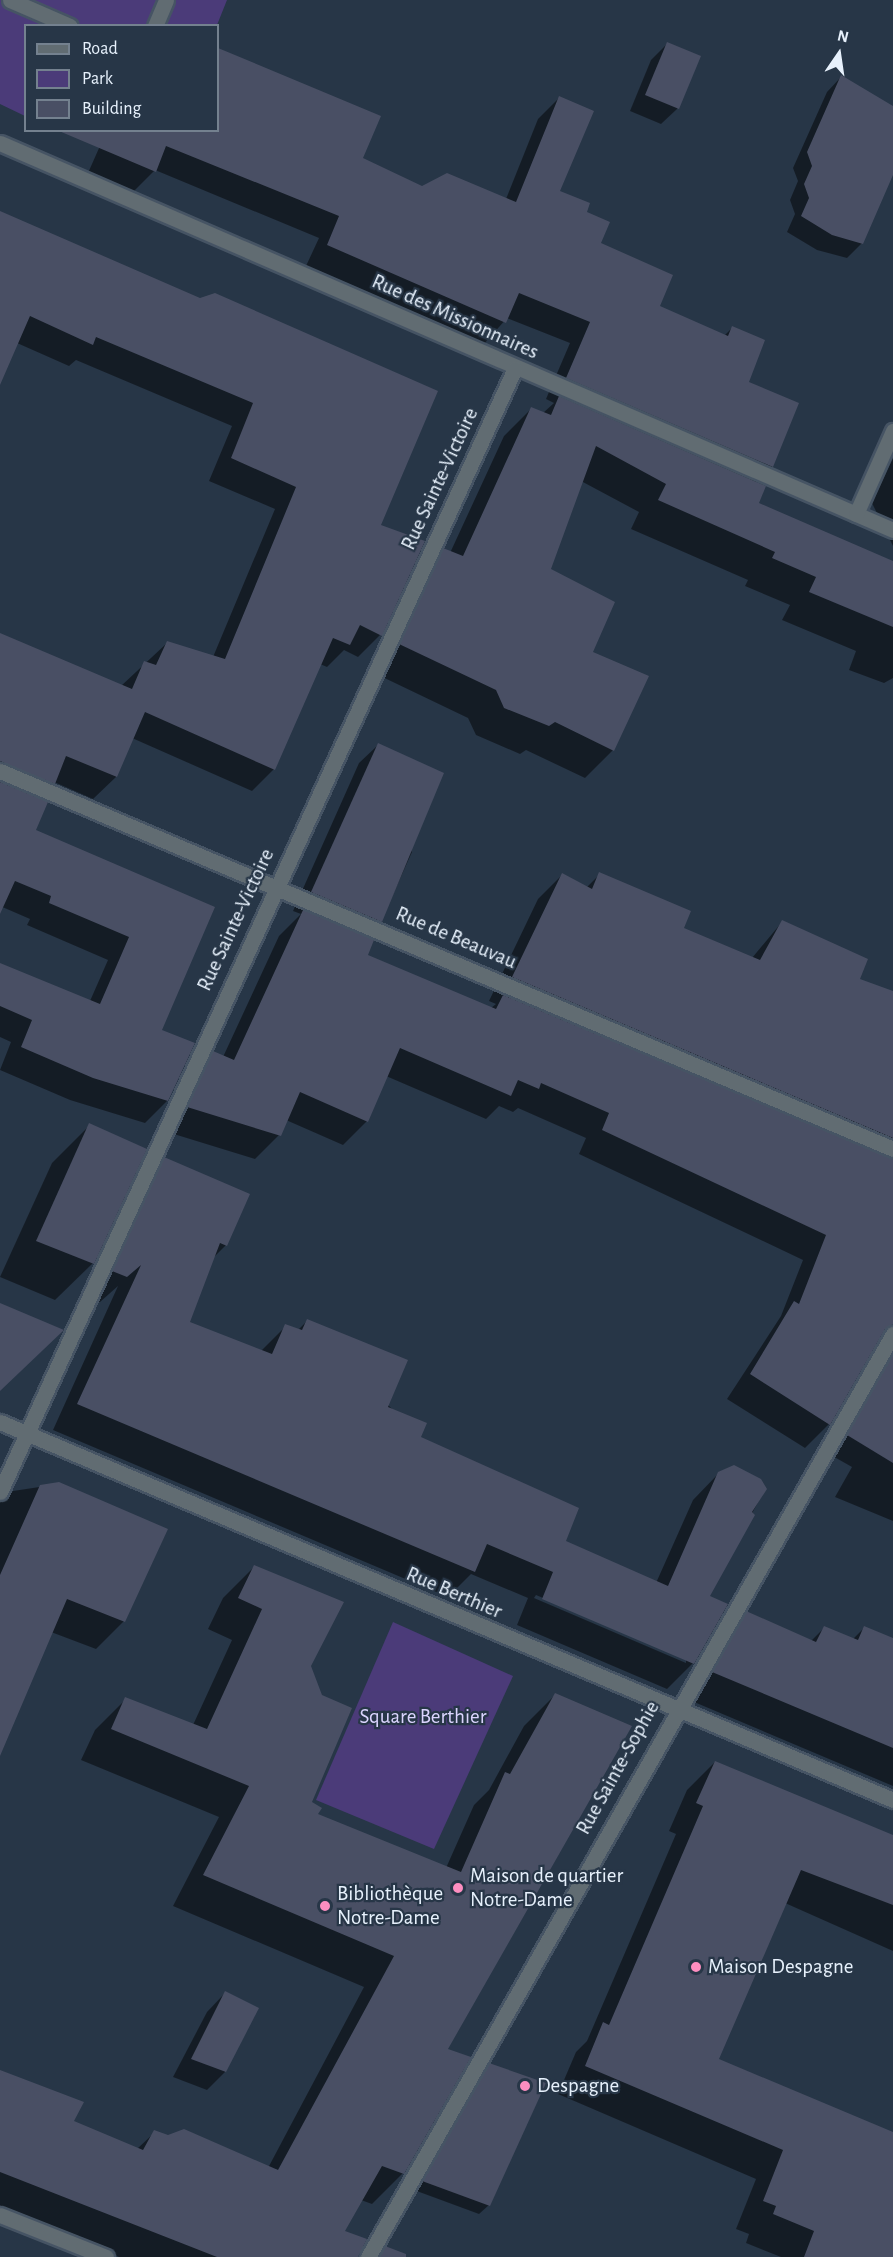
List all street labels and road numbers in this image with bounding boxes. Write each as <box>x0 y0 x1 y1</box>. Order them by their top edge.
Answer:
street label: Rue des Missionnaires <box>368 269 542 365</box>
street label: Rue Sainte-Victoire <box>396 404 484 554</box>
street label: Rue Sainte-Victoire <box>192 845 280 995</box>
street label: Rue de Beauvau <box>392 901 520 975</box>
street label: Rue Berthier <box>402 1562 506 1624</box>
street label: Rue Sainte-Sophie <box>571 1697 665 1839</box>

